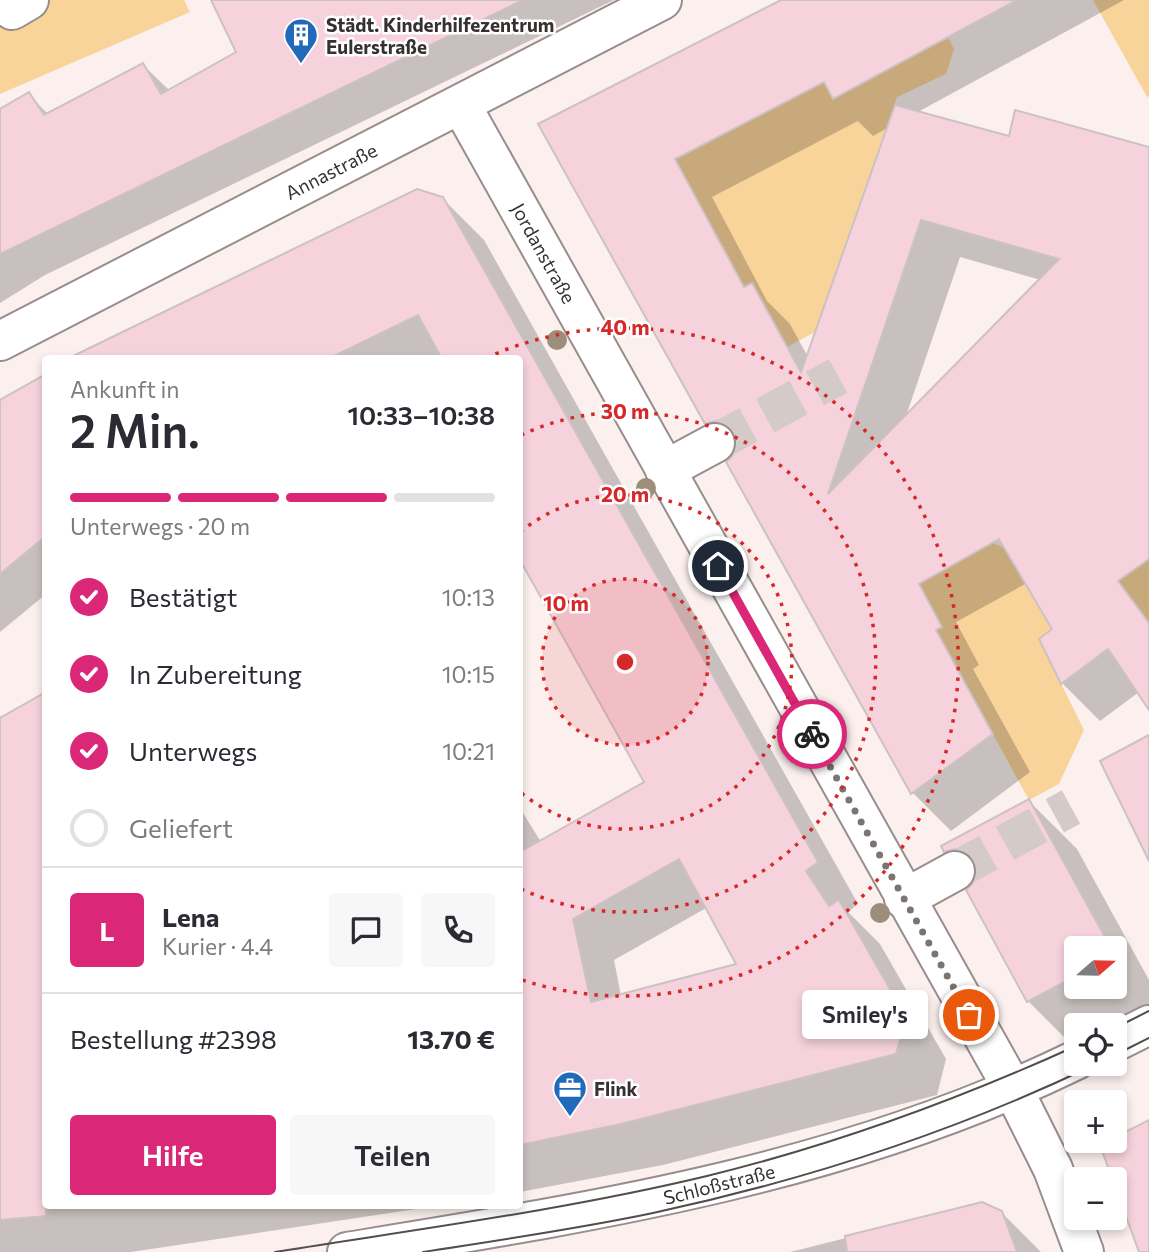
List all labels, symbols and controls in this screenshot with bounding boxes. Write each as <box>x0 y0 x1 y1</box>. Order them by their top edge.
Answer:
place label: Städt. Kinderhilfezentrum Eulerstraße <box>326 13 554 58</box>
building icon: Städt. Kinderhilfezentrum Eulerstraße <box>282 16 320 65</box>
street label: Annastraße <box>281 138 381 204</box>
street label: Jordanstraße <box>507 199 581 307</box>
text: 40 m <box>600 314 650 339</box>
text: Ankunft in <box>70 375 180 403</box>
text: 30 m <box>601 398 649 423</box>
text: 10:33–10:38 <box>348 399 495 430</box>
text: 2 Min. <box>70 401 200 457</box>
text: 20 m <box>601 481 649 506</box>
text: Unterwegs · 20 m <box>70 512 250 540</box>
pin <box>688 536 748 596</box>
icon: home <box>699 547 737 585</box>
icon: check <box>70 578 108 616</box>
text: Bestätigt <box>129 581 238 612</box>
text: 10:13 <box>442 583 495 611</box>
text: 10 m <box>543 590 589 615</box>
centre of rings <box>613 650 637 674</box>
icon: check <box>70 655 108 693</box>
text: In Zubereitung <box>129 658 302 689</box>
text: 10:15 <box>442 660 495 688</box>
courier <box>777 699 847 769</box>
icon: bike <box>793 715 831 753</box>
icon: check <box>70 732 108 770</box>
text: Unterwegs <box>129 735 257 766</box>
text: 10:21 <box>442 737 495 765</box>
text: Geliefert <box>129 812 233 843</box>
button: chat <box>329 893 403 967</box>
button: phone <box>421 893 495 967</box>
text: Lena <box>162 901 220 932</box>
text: L <box>99 915 115 946</box>
text: Kurier · 4.4 <box>162 932 273 960</box>
north arrow <box>1064 936 1127 999</box>
map controls <box>1064 936 1127 1230</box>
pin <box>939 985 999 1045</box>
callout: Smiley's <box>801 990 927 1040</box>
icon: bag <box>950 996 988 1034</box>
text: Smiley's <box>822 1000 908 1028</box>
button: locate <box>1064 1013 1127 1076</box>
text: Bestellung #2398 <box>70 1023 277 1054</box>
text: 13.70 € <box>407 1023 495 1054</box>
office icon: Flink <box>551 1069 589 1118</box>
place label: Flink <box>594 1077 637 1100</box>
button: + <box>1064 1090 1127 1153</box>
button: Hilfe <box>70 1115 276 1195</box>
button: Teilen <box>290 1115 495 1195</box>
street label: Schloßstraße <box>661 1159 777 1209</box>
button: − <box>1064 1167 1127 1230</box>

